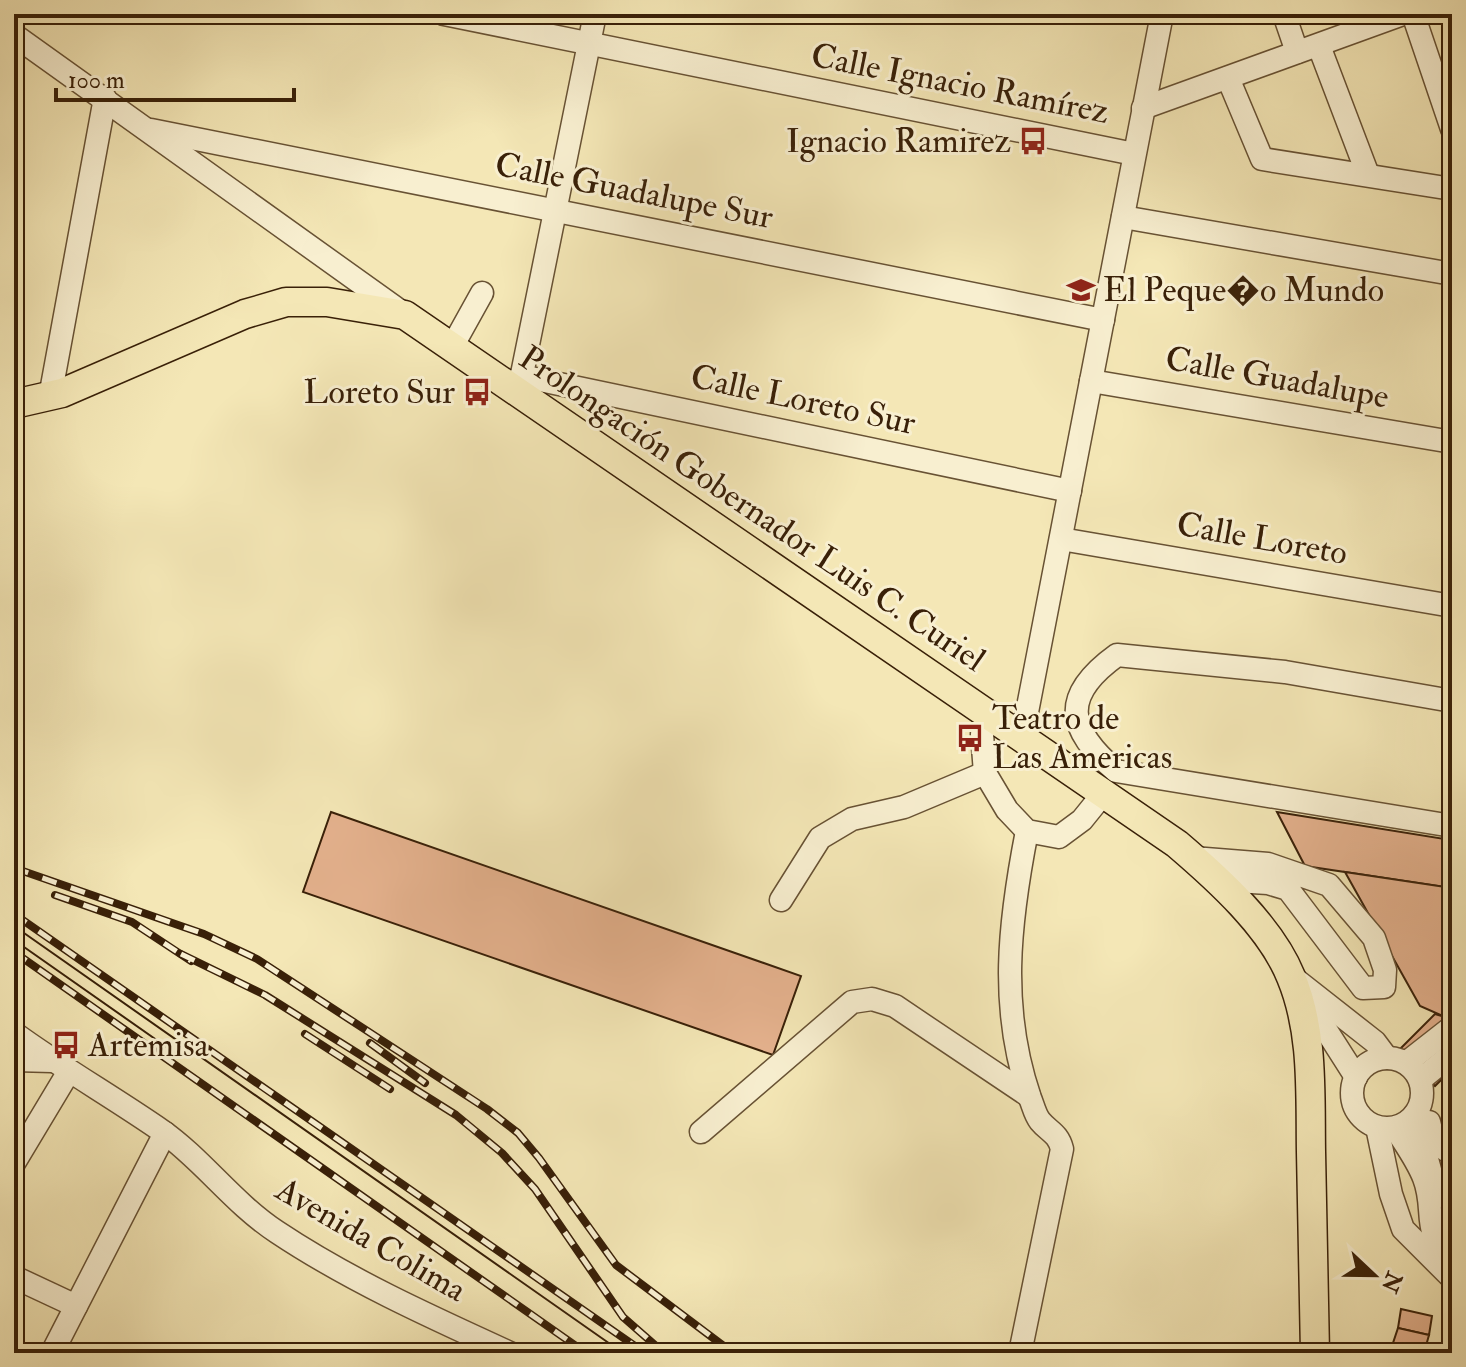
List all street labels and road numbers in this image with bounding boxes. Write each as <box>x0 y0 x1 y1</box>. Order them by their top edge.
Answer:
street label: Calle Ignacio Ramírez <box>807 34 1113 134</box>
street label: Calle Guadalupe Sur <box>491 143 777 239</box>
street label: Prolongación Gobernador Luis C. Curiel <box>511 336 994 682</box>
street label: Calle Guadalupe <box>1162 337 1392 419</box>
street label: Calle Loreto Sur <box>687 355 920 445</box>
street label: Calle Loreto <box>1173 503 1351 575</box>
street label: Avenida Colima <box>267 1168 475 1312</box>

